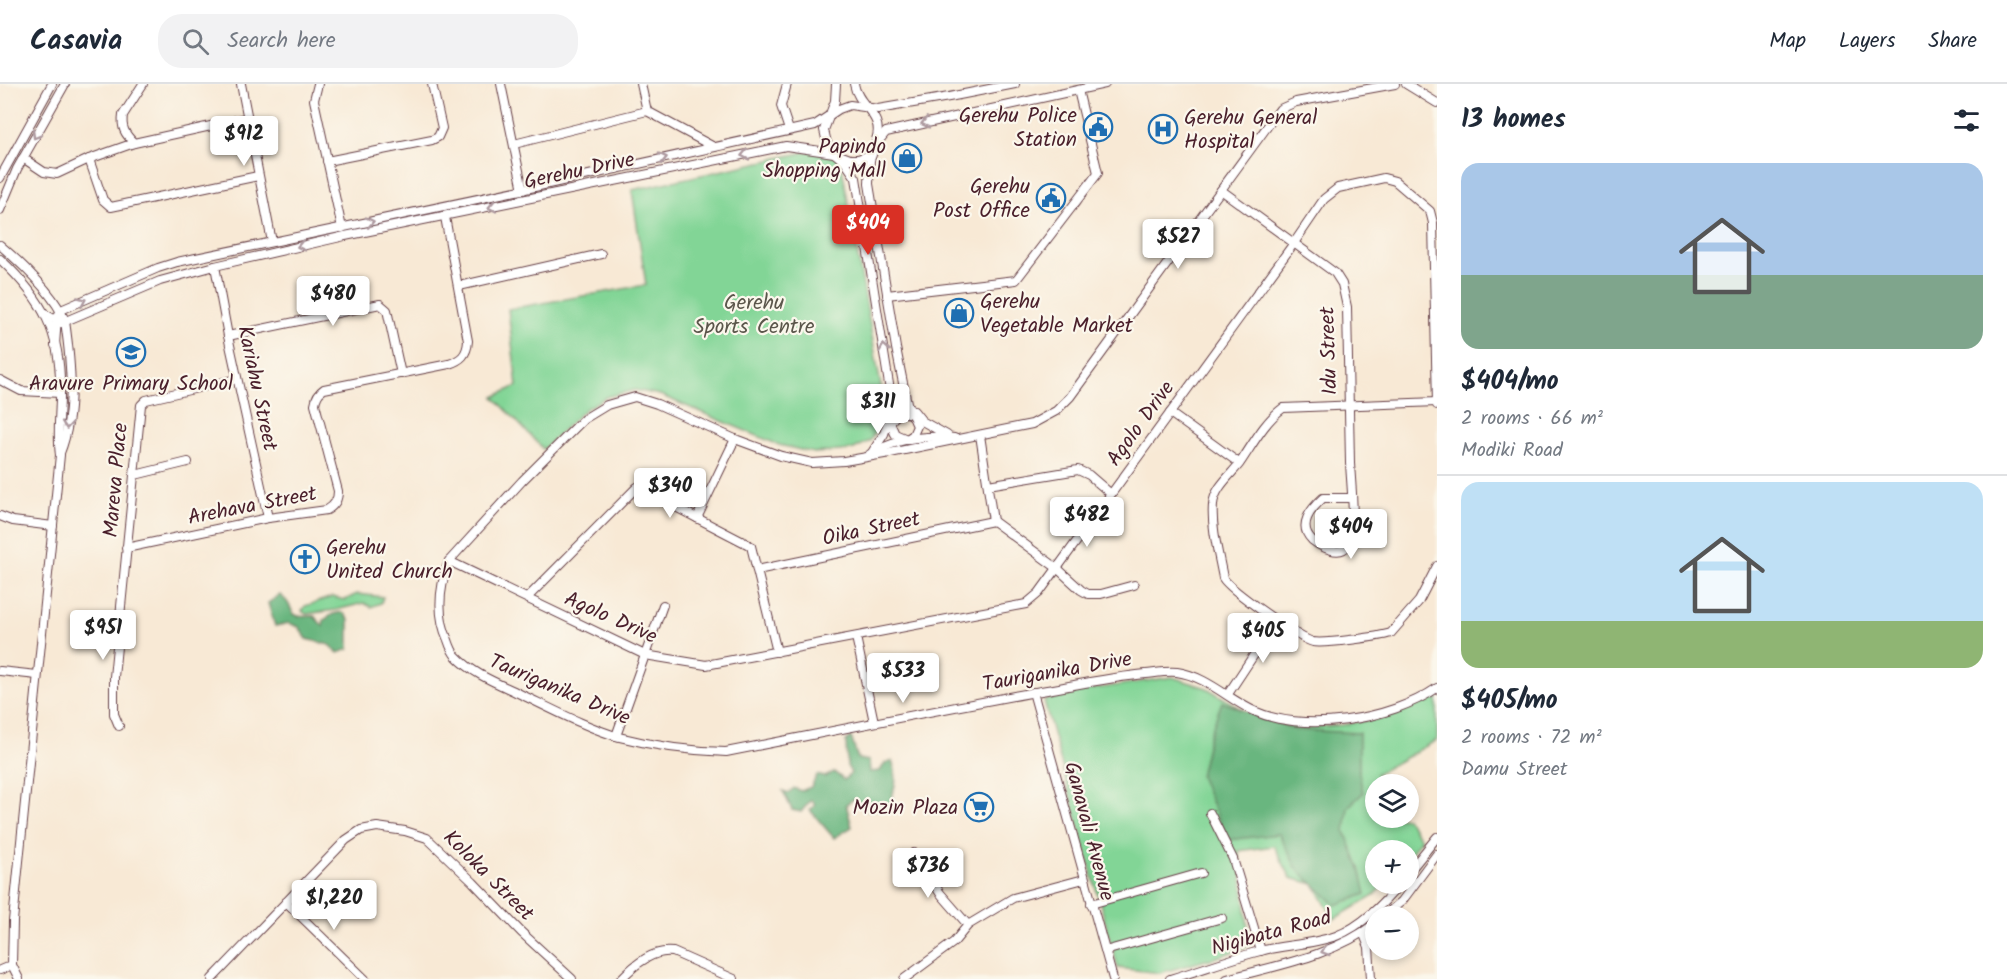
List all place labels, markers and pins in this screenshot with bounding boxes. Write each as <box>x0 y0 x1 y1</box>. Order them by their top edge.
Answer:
place label: Gerehu Police Station <box>959 100 1078 157</box>
place label: Gerehu General Hospital <box>1184 102 1317 159</box>
public building icon: Gerehu Police Station <box>1082 111 1114 143</box>
hospital icon: Gerehu General Hospital <box>1147 113 1179 145</box>
pin: $912 <box>208 116 280 167</box>
place label: Papindo Shopping Mall <box>763 131 886 188</box>
shop icon: Papindo Shopping Mall <box>891 142 923 174</box>
place label: Gerehu Post Office <box>933 171 1031 228</box>
public building icon: Gerehu Post Office <box>1035 182 1067 214</box>
pin: $404 <box>832 205 904 256</box>
pin: $527 <box>1142 219 1214 270</box>
pin: $480 <box>297 276 369 327</box>
place label: Gerehu Vegetable Market <box>980 286 1134 343</box>
shop icon: Gerehu Vegetable Market <box>943 297 975 329</box>
school or university icon: Aravure Primary School <box>115 336 147 368</box>
place label: Aravure Primary School <box>29 368 233 401</box>
pin: $311 <box>842 384 914 435</box>
pin: $340 <box>634 468 706 519</box>
pin: $482 <box>1051 497 1123 548</box>
pin: $404 <box>1315 509 1387 560</box>
place label: Gerehu United Church <box>326 532 453 589</box>
church icon: Gerehu United Church <box>289 543 321 575</box>
pin: $951 <box>67 610 139 661</box>
pin: $405 <box>1227 613 1299 664</box>
pin: $533 <box>867 653 939 704</box>
supermarket icon: Mozin Plaza <box>963 791 995 823</box>
place label: Mozin Plaza <box>853 792 958 825</box>
pin: $736 <box>892 848 964 899</box>
pin: $1,220 <box>285 880 383 931</box>

